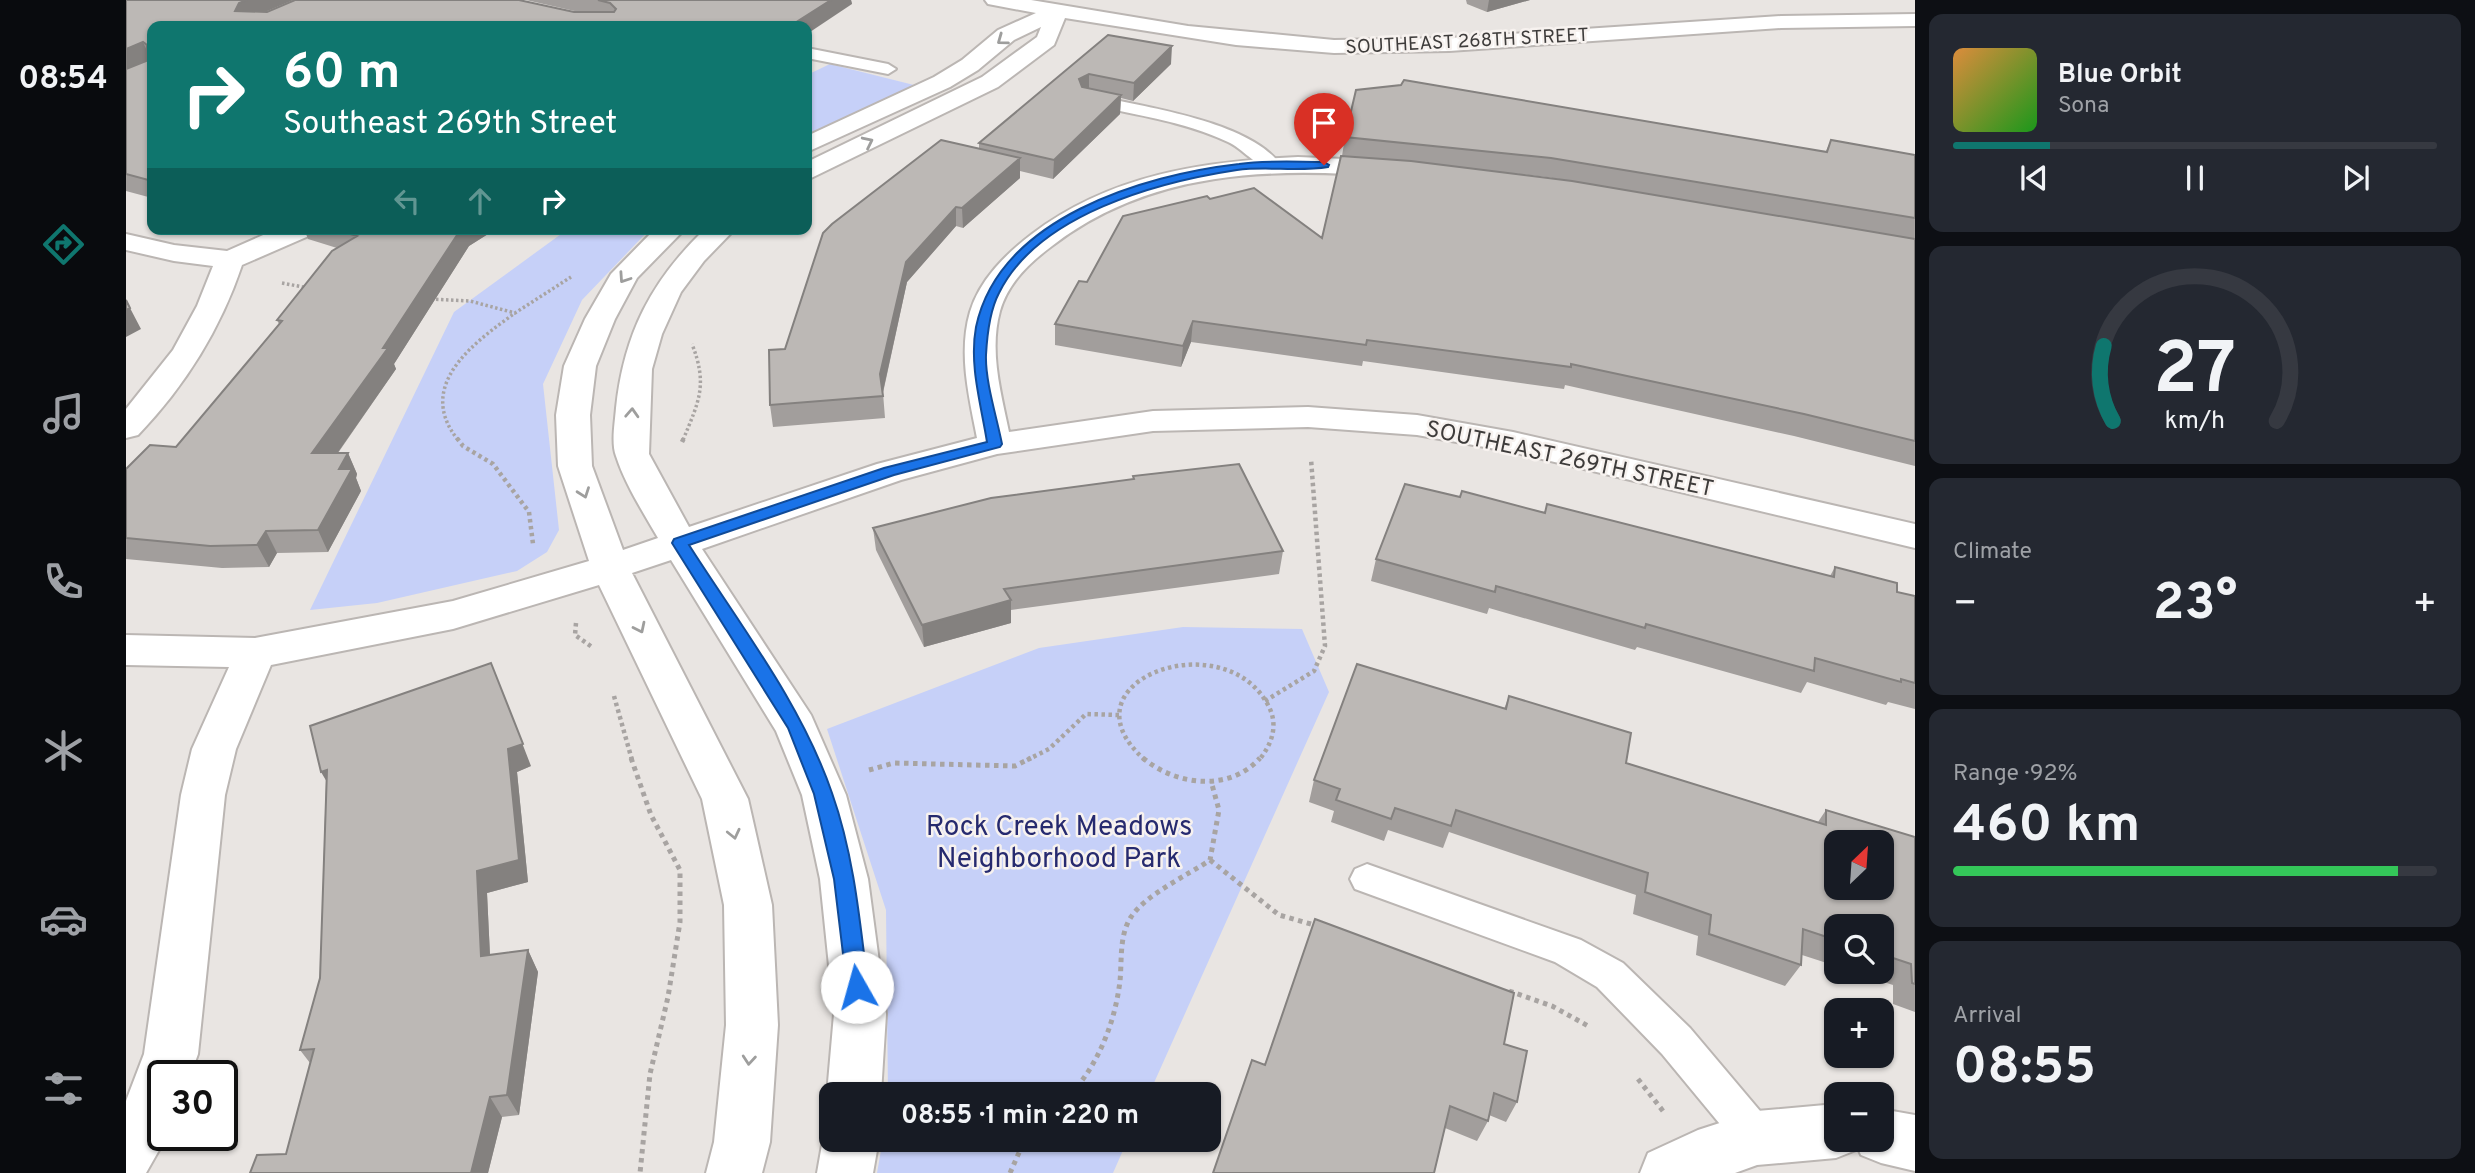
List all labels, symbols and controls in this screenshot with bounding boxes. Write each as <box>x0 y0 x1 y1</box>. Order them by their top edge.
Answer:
street label: SOUTHEAST 268TH STREET <box>1345 24 1589 60</box>
one-way arrow <box>997 31 1009 44</box>
text: 60 m <box>283 44 401 106</box>
icon: right <box>168 49 259 140</box>
text: Blue Orbit <box>2058 59 2182 92</box>
text: 08:54 <box>18 60 108 100</box>
text: Sona <box>2058 92 2109 121</box>
pin <box>1294 93 1354 165</box>
icon: arrive <box>1305 104 1343 142</box>
text: Southeast 269th Street <box>283 105 617 145</box>
one-way arrow <box>861 137 873 151</box>
icon: previous <box>2015 159 2053 197</box>
icon: pause <box>2176 159 2214 197</box>
icon: next <box>2337 159 2375 197</box>
icon: left <box>388 182 426 220</box>
icon: ahead <box>461 182 499 220</box>
icon: right <box>534 182 572 220</box>
icon: directions <box>39 220 88 269</box>
one-way arrow <box>619 270 632 283</box>
text: 27 <box>2154 327 2236 419</box>
icon: music <box>39 389 88 438</box>
text: km/h <box>2165 405 2225 437</box>
one-way arrow <box>625 407 640 418</box>
street label: SOUTHEAST 269TH STREET <box>1423 416 1716 505</box>
one-way arrow <box>576 486 590 498</box>
text: Climate <box>1953 538 2032 567</box>
icon: phone <box>39 557 88 606</box>
text: 23° <box>2153 572 2237 638</box>
text: − <box>1953 581 1978 630</box>
text: + <box>2412 581 2437 630</box>
one-way arrow <box>632 621 646 633</box>
icon: climate <box>39 726 88 775</box>
text: Range · 92% <box>1953 760 2078 789</box>
text: 460 km <box>1953 794 2140 860</box>
park label: Rock Creek Meadows Neighborhood Park <box>926 810 1192 878</box>
one-way arrow <box>726 828 740 840</box>
north arrow <box>1824 830 1894 900</box>
map controls <box>1824 830 1894 1152</box>
icon: car <box>39 895 88 944</box>
button: search <box>1824 914 1894 984</box>
position arrow <box>820 950 894 1024</box>
button: + <box>1824 998 1894 1068</box>
text: Arrival <box>1953 1002 2022 1031</box>
text: 08:55 <box>1953 1036 2096 1102</box>
one-way arrow <box>742 1055 757 1066</box>
speed limit sign: 30 <box>147 1060 238 1151</box>
icon: filters <box>39 1064 88 1113</box>
button: − <box>1824 1082 1894 1152</box>
text: 08:55 · 1 min · 220 m <box>901 1100 1139 1133</box>

